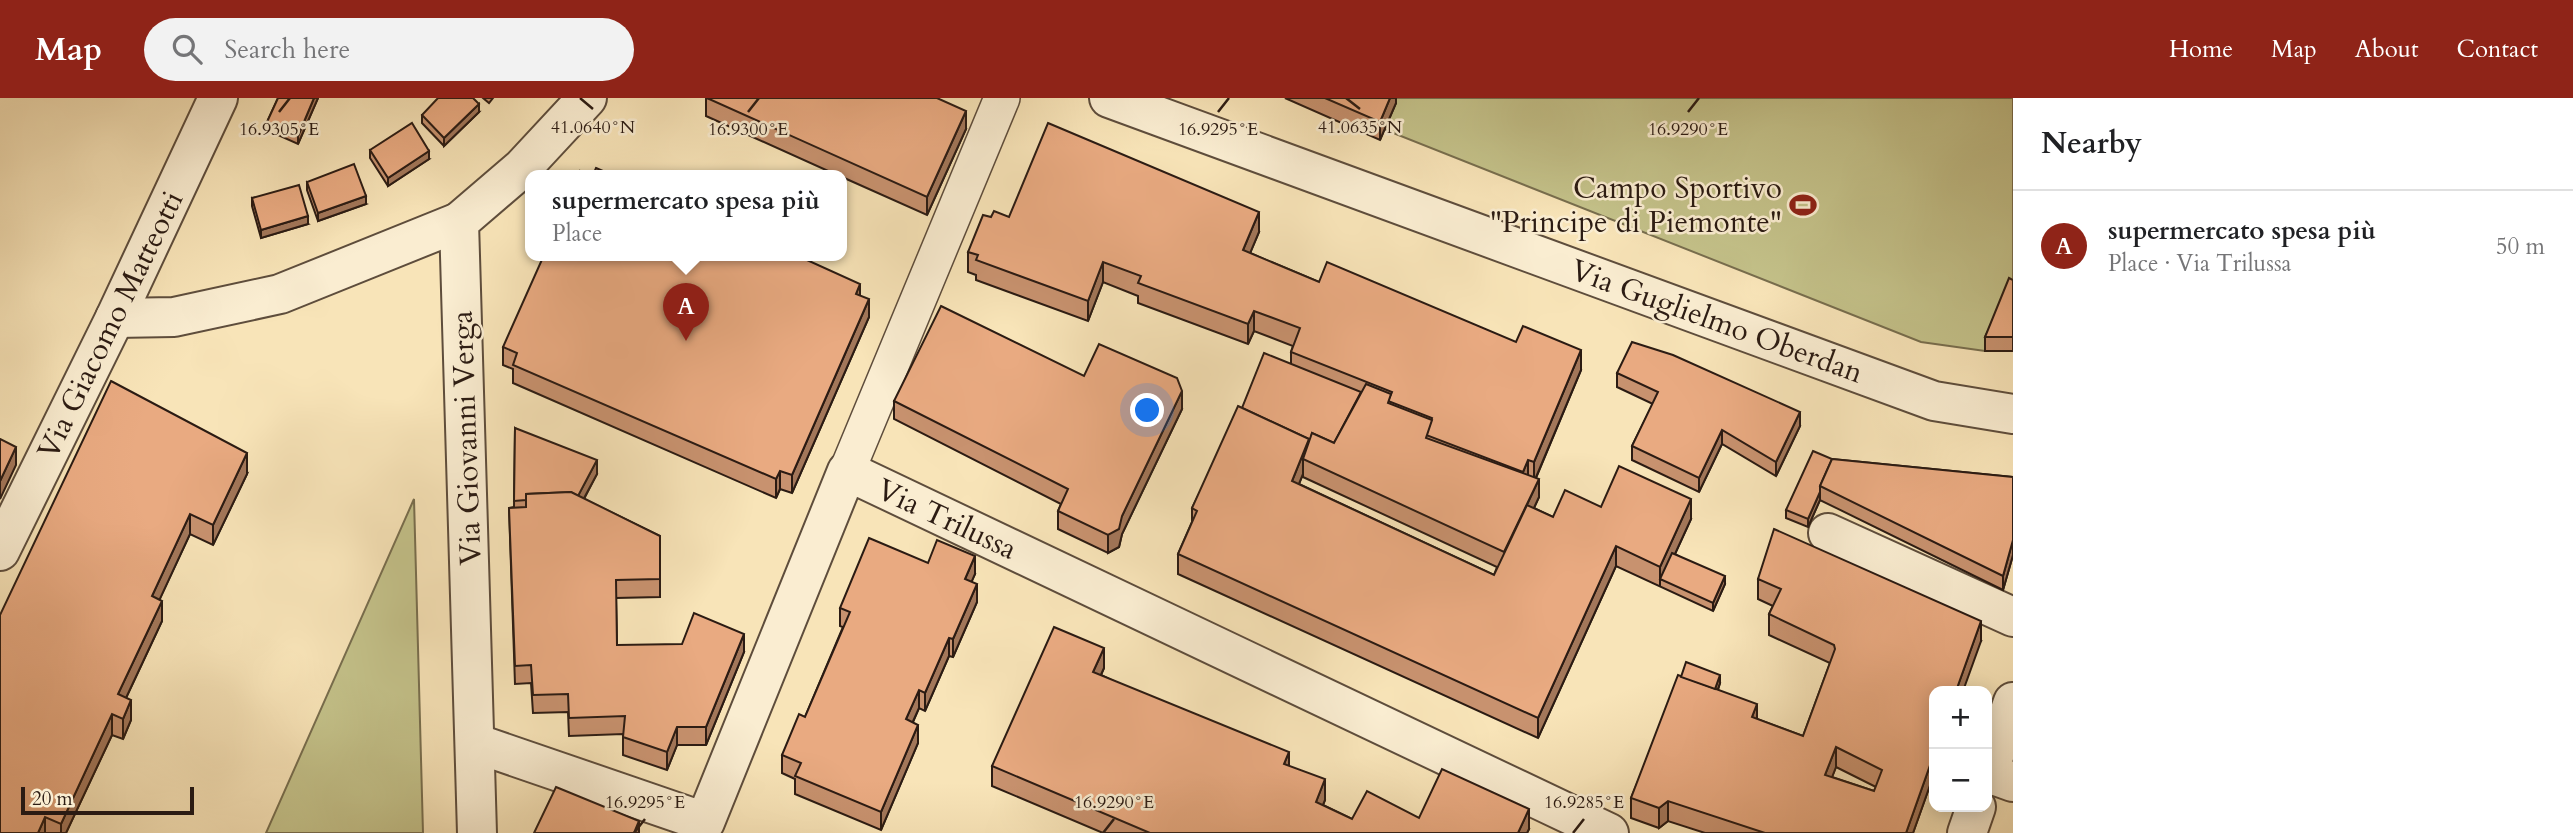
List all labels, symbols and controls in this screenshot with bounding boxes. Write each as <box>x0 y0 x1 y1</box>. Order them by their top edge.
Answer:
search box <box>144 18 634 81</box>
text: Map <box>35 27 102 72</box>
icon: search <box>168 30 206 68</box>
text: Search here <box>224 32 350 67</box>
text: Home <box>2169 33 2233 66</box>
text: Map <box>2271 33 2317 66</box>
text: About <box>2355 33 2419 66</box>
text: Contact <box>2457 33 2538 66</box>
text: 41.0640°N <box>551 115 636 140</box>
text: 41.0635°N <box>1318 115 1403 140</box>
text: 16.9305°E <box>239 117 319 142</box>
text: 16.9300°E <box>708 117 788 142</box>
text: 16.9295°E <box>1178 117 1258 142</box>
text: 16.9290°E <box>1648 117 1728 142</box>
text: Nearby <box>2041 123 2142 164</box>
place label: Campo Sportivo "Principe di Piemonte" <box>1490 168 1782 243</box>
popup <box>525 170 847 261</box>
text: supermercato spesa più <box>552 183 820 218</box>
street label: Via Giacomo Matteotti <box>28 184 193 466</box>
sports icon: Campo Sportivo "Principe di Piemonte" <box>1788 190 1818 220</box>
text: supermercato spesa più <box>2108 213 2376 248</box>
text: Place <box>552 218 602 249</box>
text: A <box>2055 231 2073 262</box>
text: 50 m <box>2496 231 2545 262</box>
text: Place · Via Trilussa <box>2108 248 2292 279</box>
street label: Via Guglielmo Oberdan <box>1565 250 1869 393</box>
pin: A <box>663 283 709 341</box>
street label: Via Giovanni Verga <box>442 310 491 566</box>
your location <box>1130 393 1164 427</box>
street label: Via Trilussa <box>870 469 1023 570</box>
map controls <box>1929 686 1992 812</box>
button: + <box>1929 686 1992 749</box>
button: − <box>1929 749 1992 812</box>
scale bar <box>21 784 194 816</box>
text: 20 m <box>32 786 73 812</box>
text: 16.9295°E <box>605 790 685 815</box>
text: 16.9290°E <box>1074 790 1154 815</box>
text: 16.9285°E <box>1544 790 1624 815</box>

